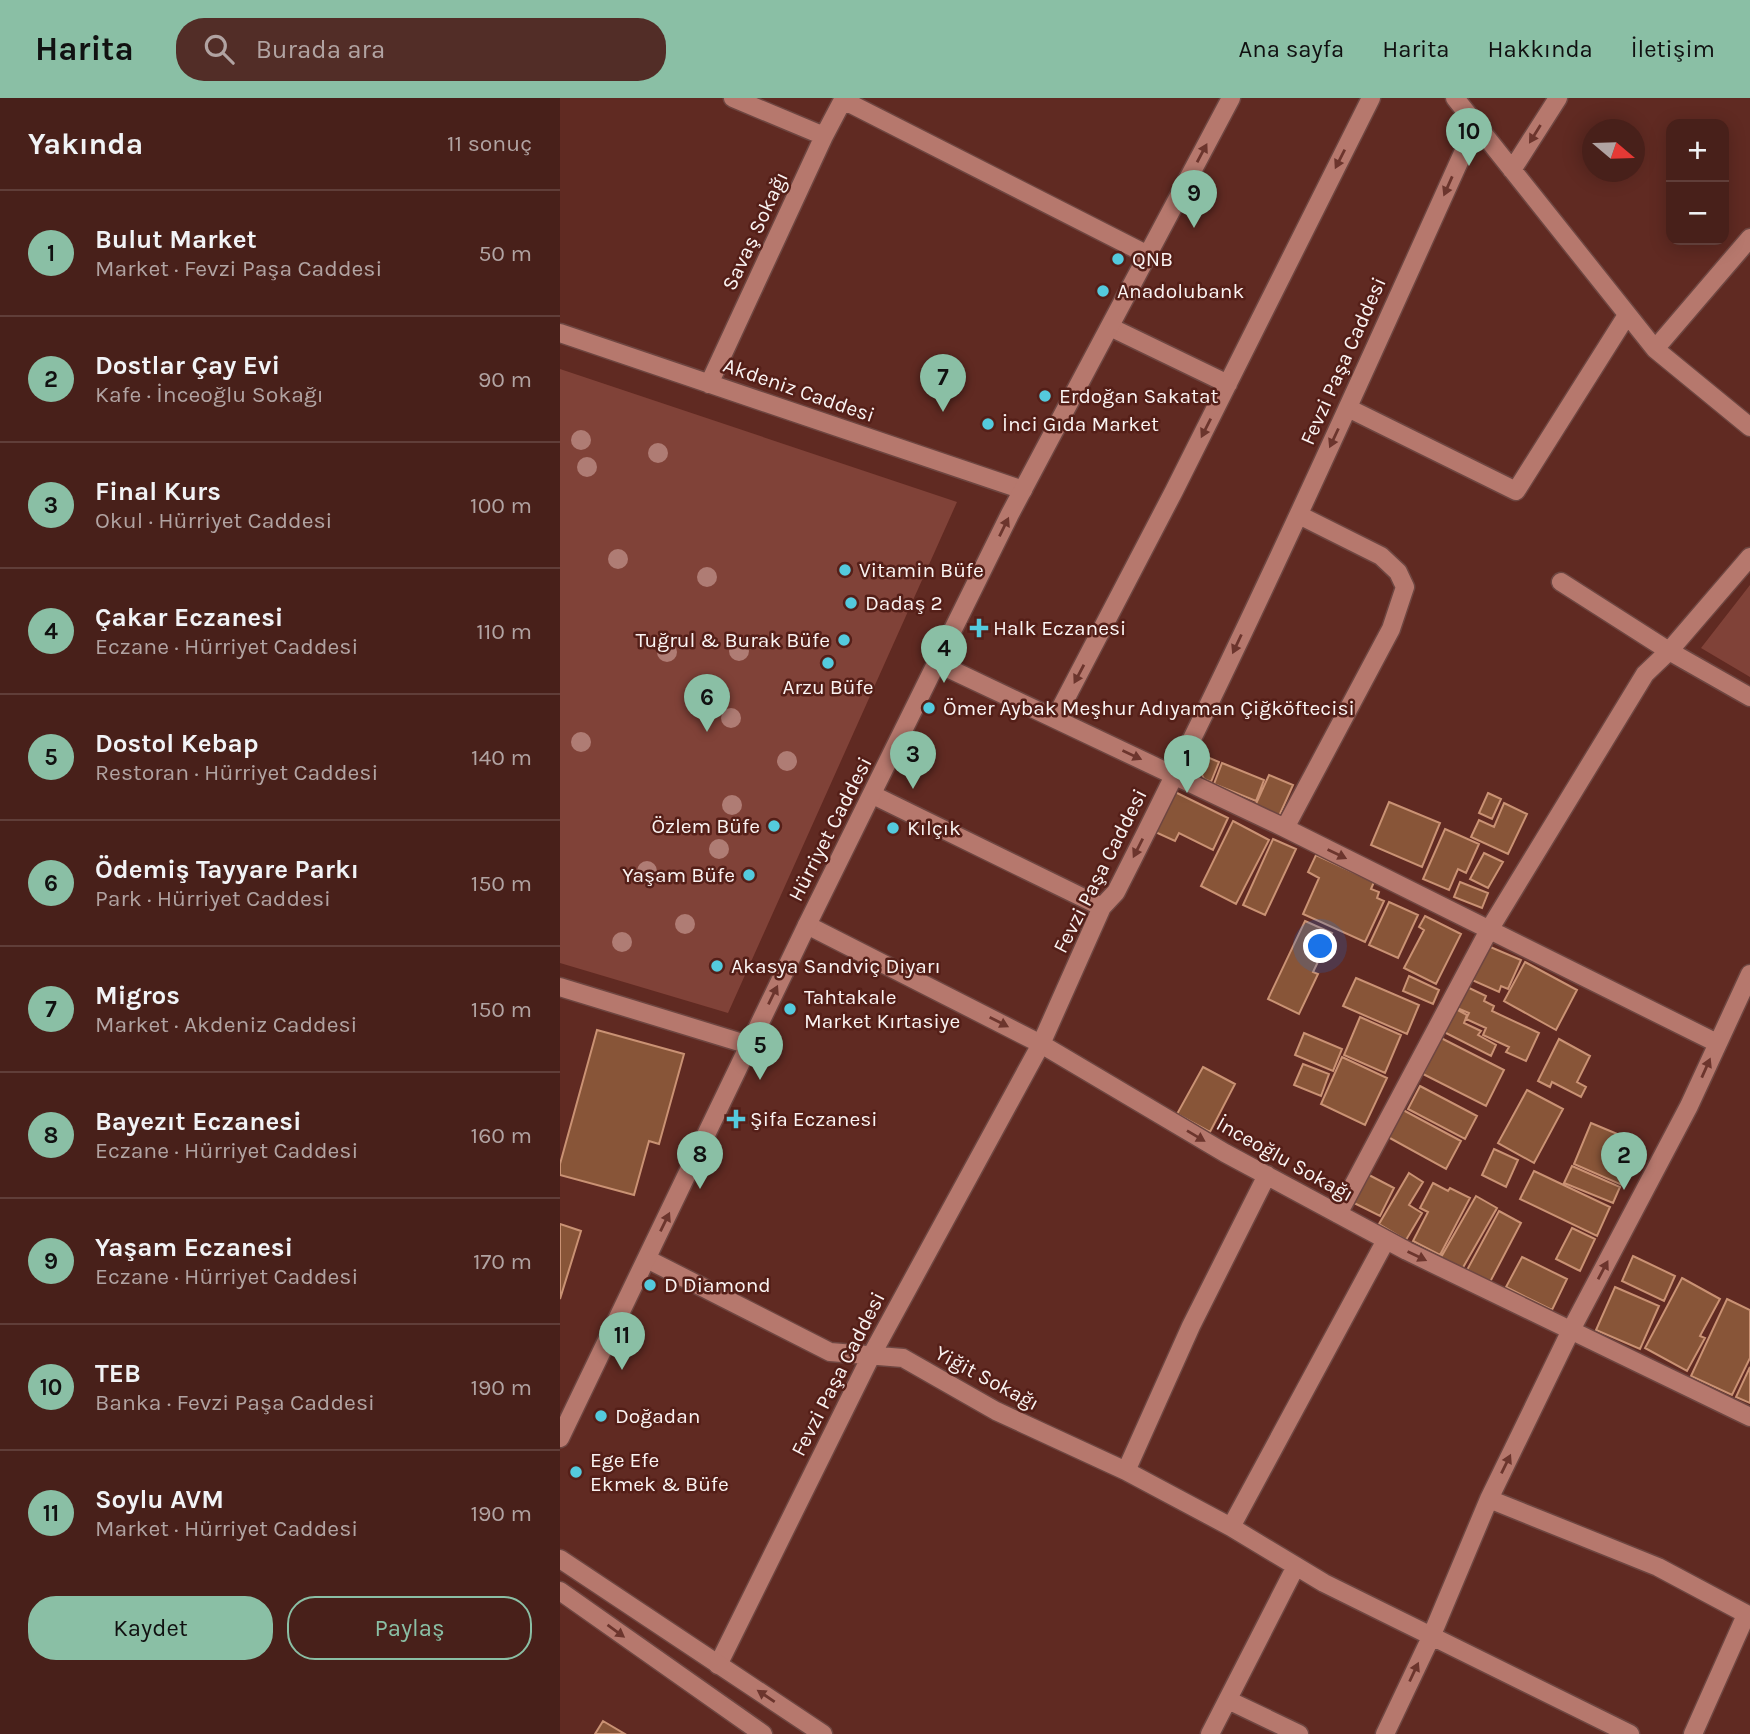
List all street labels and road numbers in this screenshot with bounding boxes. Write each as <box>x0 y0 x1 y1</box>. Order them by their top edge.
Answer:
street label: Savaş Sokağı <box>717 168 793 294</box>
street label: Fevzi Paşa Caddesi <box>1295 273 1391 449</box>
street label: Akdeniz Caddesi <box>720 353 878 427</box>
street label: Hürriyet Caddesi <box>783 753 877 905</box>
street label: Fevzi Paşa Caddesi <box>1048 785 1152 957</box>
street label: İnceoğlu Sokağı <box>1212 1111 1358 1207</box>
street label: Fevzi Paşa Caddesi <box>786 1288 890 1460</box>
street label: Yiğit Sokağı <box>931 1341 1043 1415</box>

